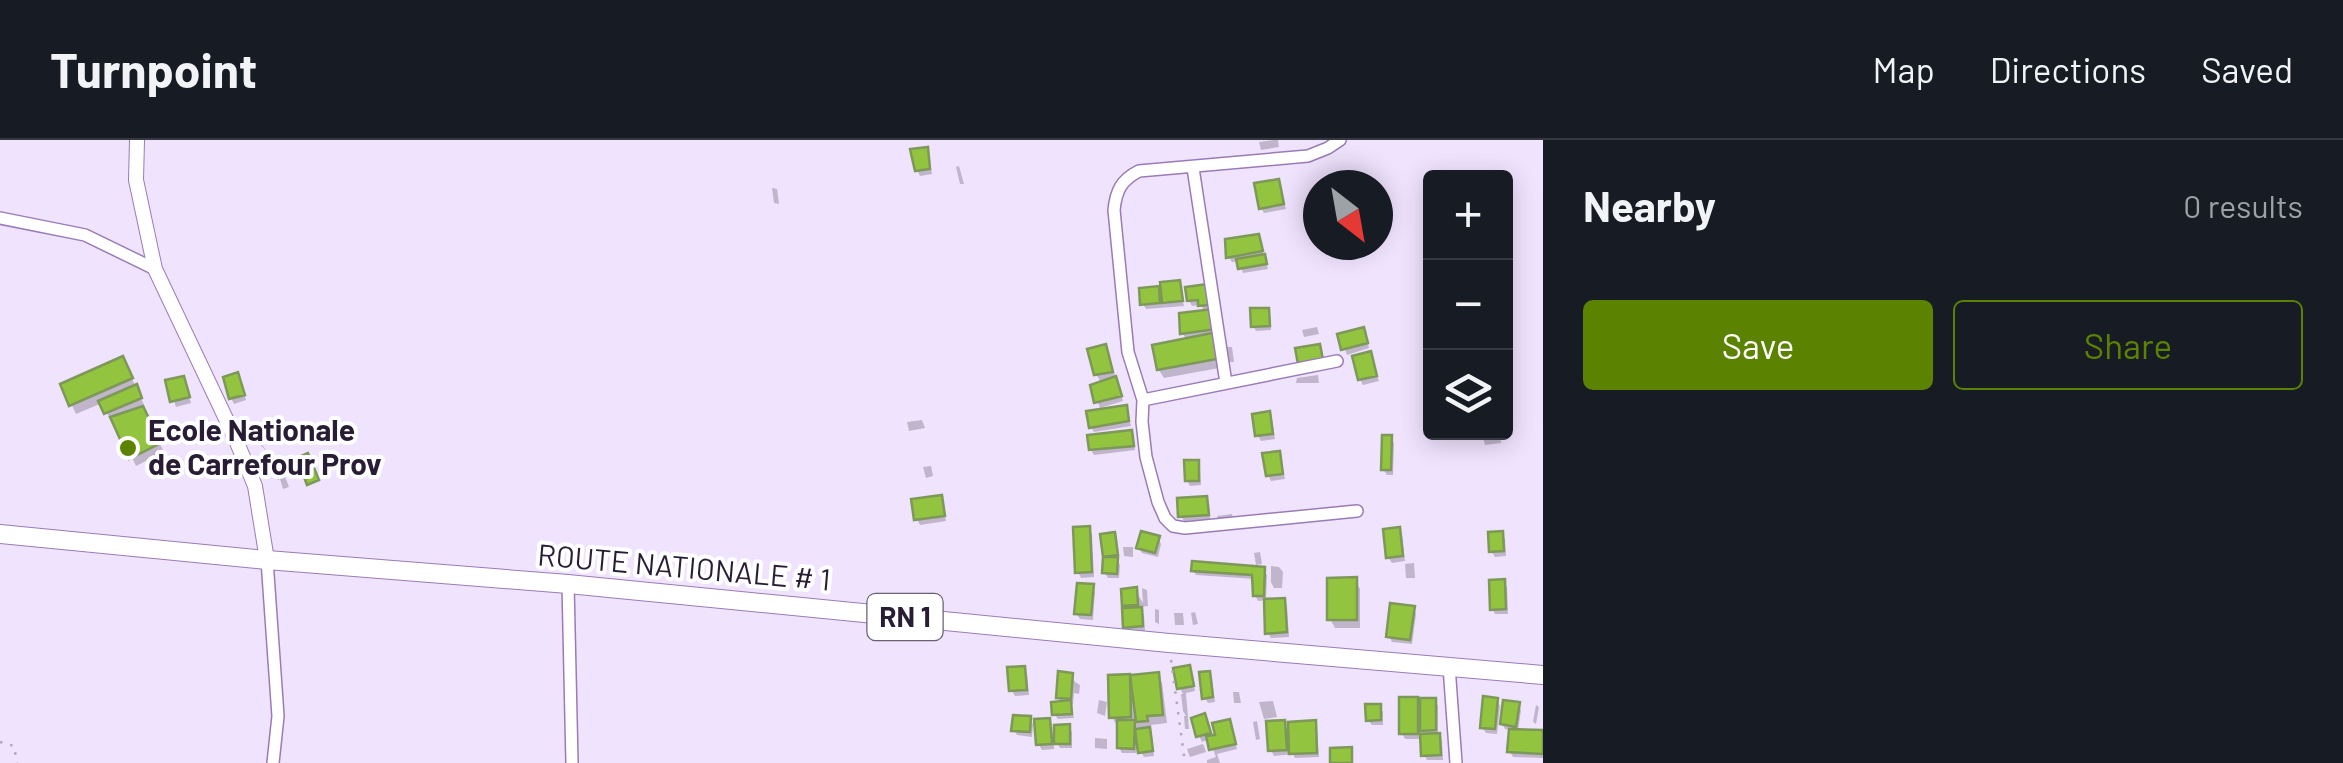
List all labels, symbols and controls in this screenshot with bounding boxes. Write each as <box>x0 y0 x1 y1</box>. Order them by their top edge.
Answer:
text: Turnpoint <box>50 40 257 98</box>
text: Map <box>1873 48 1935 90</box>
text: Directions <box>1990 48 2146 90</box>
text: Saved <box>2201 48 2293 90</box>
north arrow <box>1303 170 1393 260</box>
map controls <box>1423 170 1513 440</box>
button: + <box>1423 170 1513 260</box>
text: Nearby <box>1583 180 1716 230</box>
text: 0 results <box>2183 186 2303 224</box>
button: − <box>1423 260 1513 350</box>
button: Save <box>1583 300 1933 390</box>
button: Share <box>1953 300 2303 390</box>
button: layers <box>1423 350 1513 440</box>
place label: Ecole Nationale de Carrefour Prov <box>148 411 382 481</box>
marker: Ecole Nationale de Carrefour Prov <box>117 437 139 459</box>
street label: ROUTE NATIONALE # 1 <box>536 535 832 597</box>
road number: RN 1 <box>868 594 942 640</box>

